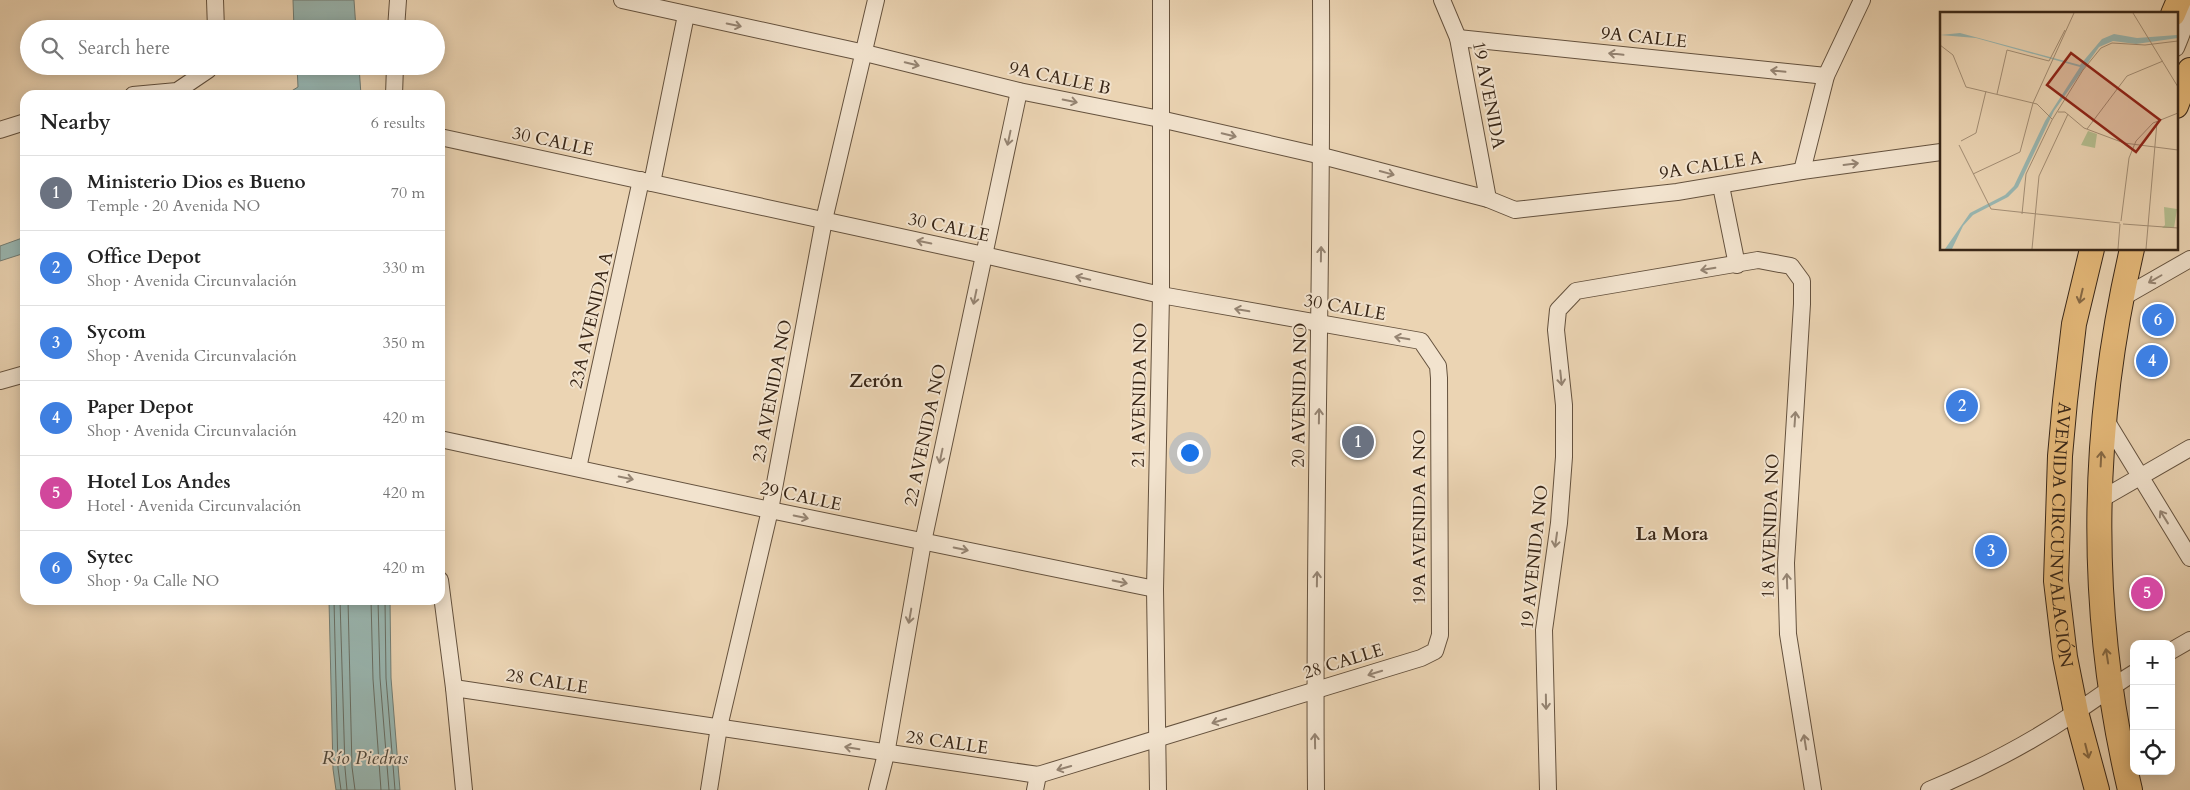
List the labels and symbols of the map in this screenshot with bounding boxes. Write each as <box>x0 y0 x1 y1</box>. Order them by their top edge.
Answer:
inset map <box>1940 12 2178 250</box>
one-way arrow <box>725 21 741 30</box>
street label: 9A CALLE <box>1600 21 1688 54</box>
street label: 19 AVENIDA <box>1466 39 1511 151</box>
one-way arrow <box>1609 49 1625 59</box>
street label: 9A CALLE B <box>1007 56 1113 101</box>
one-way arrow <box>904 60 920 69</box>
one-way arrow <box>1770 66 1786 76</box>
one-way arrow <box>1062 97 1078 106</box>
street label: 30 CALLE <box>510 121 596 162</box>
one-way arrow <box>1004 130 1013 146</box>
one-way arrow <box>1221 131 1237 140</box>
street label: 9A CALLE A <box>1658 145 1765 186</box>
one-way arrow <box>1842 159 1858 169</box>
one-way arrow <box>1379 169 1395 178</box>
street label: 30 CALLE <box>906 207 992 248</box>
one-way arrow <box>917 237 933 246</box>
one-way arrow <box>1316 246 1326 262</box>
street label: 23A AVENIDA A <box>564 249 619 391</box>
one-way arrow <box>1701 265 1717 275</box>
one-way arrow <box>1075 273 1091 282</box>
one-way arrow <box>2149 274 2163 284</box>
street label: 30 CALLE <box>1302 288 1388 327</box>
one-way arrow <box>2076 288 2085 304</box>
one-way arrow <box>970 289 979 305</box>
pin: 6 <box>2142 301 2174 339</box>
one-way arrow <box>1235 304 1251 314</box>
street label: 23 AVENIDA NO <box>746 317 799 465</box>
street label: 21 AVENIDA NO <box>1126 322 1153 468</box>
street label: 20 AVENIDA NO <box>1286 322 1313 468</box>
one-way arrow <box>1395 333 1411 342</box>
pin: 4 <box>2136 342 2168 380</box>
street label: 22 AVENIDA NO <box>898 362 953 509</box>
district label: Zerón <box>849 368 904 394</box>
one-way arrow <box>1556 370 1566 386</box>
pin: 2 <box>1946 387 1978 425</box>
street label: AVENIDA CIRCUNVALACIÓN <box>2043 401 2079 671</box>
one-way arrow <box>1314 409 1324 425</box>
one-way arrow <box>1790 411 1799 427</box>
pin: 1 <box>1342 423 1374 461</box>
street label: 19A AVENIDA A NO <box>1407 429 1432 605</box>
your location <box>1177 440 1203 466</box>
one-way arrow <box>936 448 945 464</box>
one-way arrow <box>2096 451 2105 467</box>
street label: 18 AVENIDA NO <box>1755 453 1786 599</box>
one-way arrow <box>617 474 633 483</box>
street label: 29 CALLE <box>758 476 844 517</box>
street label: 19 AVENIDA NO <box>1514 484 1555 631</box>
one-way arrow <box>2159 510 2169 524</box>
one-way arrow <box>793 512 809 522</box>
district label: La Mora <box>1635 521 1709 547</box>
one-way arrow <box>1551 532 1561 548</box>
pin: 3 <box>1975 532 2007 570</box>
one-way arrow <box>952 545 968 555</box>
one-way arrow <box>1312 571 1321 587</box>
one-way arrow <box>1782 573 1791 589</box>
pin: 5 <box>2131 574 2163 612</box>
one-way arrow <box>1111 578 1127 587</box>
one-way arrow <box>904 607 914 623</box>
street label: 28 CALLE <box>1300 637 1386 686</box>
one-way arrow <box>2102 648 2112 664</box>
street label: 28 CALLE <box>504 663 590 700</box>
one-way arrow <box>1367 668 1383 678</box>
one-way arrow <box>1541 693 1551 709</box>
one-way arrow <box>1212 716 1228 726</box>
street label: 28 CALLE <box>904 724 990 761</box>
one-way arrow <box>1310 734 1320 750</box>
one-way arrow <box>1800 734 1810 750</box>
one-way arrow <box>844 743 860 753</box>
one-way arrow <box>2083 743 2092 759</box>
water label: Río Piedras <box>322 745 409 771</box>
one-way arrow <box>1056 763 1072 773</box>

